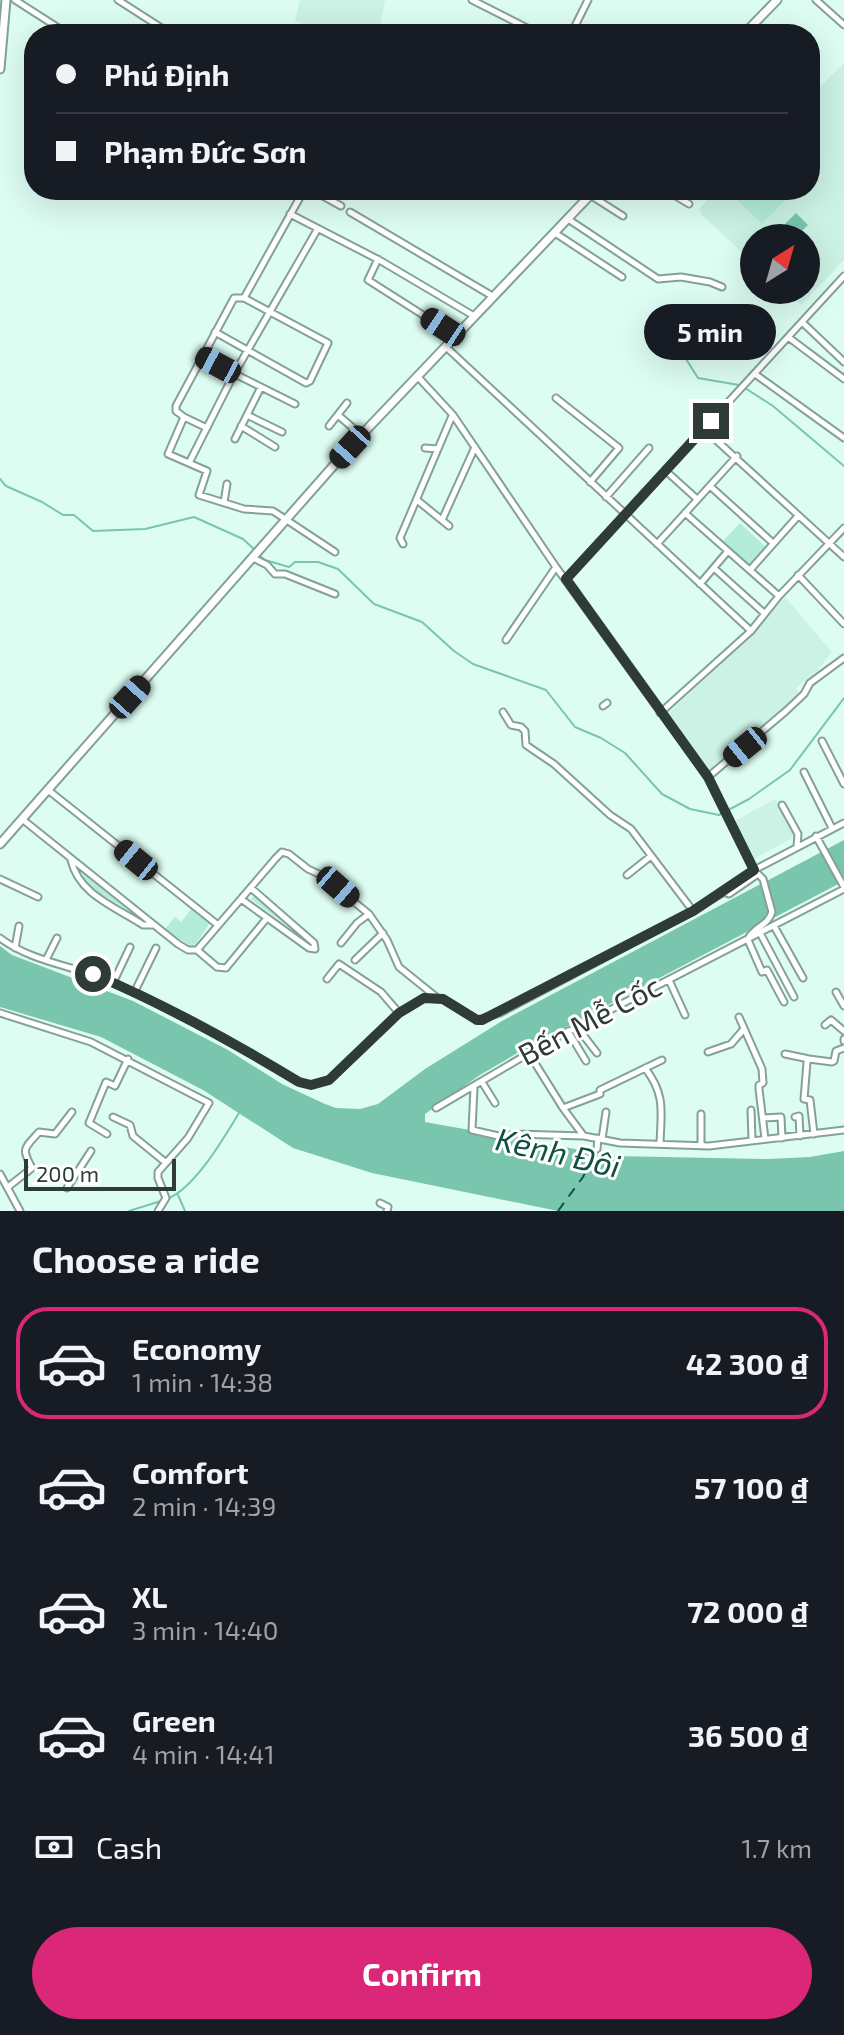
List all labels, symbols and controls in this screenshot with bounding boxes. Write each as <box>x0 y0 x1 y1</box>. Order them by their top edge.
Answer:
text: Phú Định <box>104 56 230 92</box>
text: Phạm Đức Sơn <box>104 133 307 169</box>
north arrow <box>740 224 820 304</box>
map controls <box>740 224 820 304</box>
car <box>416 304 470 350</box>
callout: 5 min <box>645 305 777 361</box>
text: 5 min <box>677 316 743 347</box>
car <box>191 343 245 387</box>
route end <box>693 403 729 439</box>
car <box>325 421 375 473</box>
car <box>105 671 155 723</box>
car <box>719 723 771 771</box>
car <box>110 836 162 884</box>
car <box>312 862 364 912</box>
route start <box>75 956 111 992</box>
street label: Bến Mễ Cốc <box>511 967 667 1072</box>
water label: Kênh Đôi <box>492 1118 625 1184</box>
scale bar <box>24 1155 176 1191</box>
text: 200 m <box>36 1160 99 1186</box>
text: Choose a ride <box>32 1237 260 1280</box>
icon: car <box>36 1327 108 1399</box>
text: Economy <box>132 1330 261 1366</box>
text: 42 300 ₫ <box>686 1345 808 1381</box>
text: 1 min · 14:38 <box>132 1366 273 1397</box>
icon: car <box>36 1451 108 1523</box>
text: Comfort <box>132 1454 249 1490</box>
text: 57 100 ₫ <box>694 1469 808 1505</box>
text: 2 min · 14:39 <box>132 1490 276 1521</box>
icon: car <box>36 1575 108 1647</box>
text: XL <box>132 1578 167 1614</box>
text: 72 000 ₫ <box>687 1593 808 1629</box>
text: 3 min · 14:40 <box>132 1614 278 1645</box>
icon: car <box>36 1699 108 1771</box>
text: Green <box>132 1702 216 1738</box>
text: 36 500 ₫ <box>688 1717 808 1753</box>
text: 4 min · 14:41 <box>132 1738 275 1769</box>
icon: cash <box>32 1825 76 1869</box>
text: Cash <box>96 1829 162 1865</box>
text: 1.7 km <box>742 1832 812 1863</box>
button: Confirm <box>32 1927 812 2019</box>

